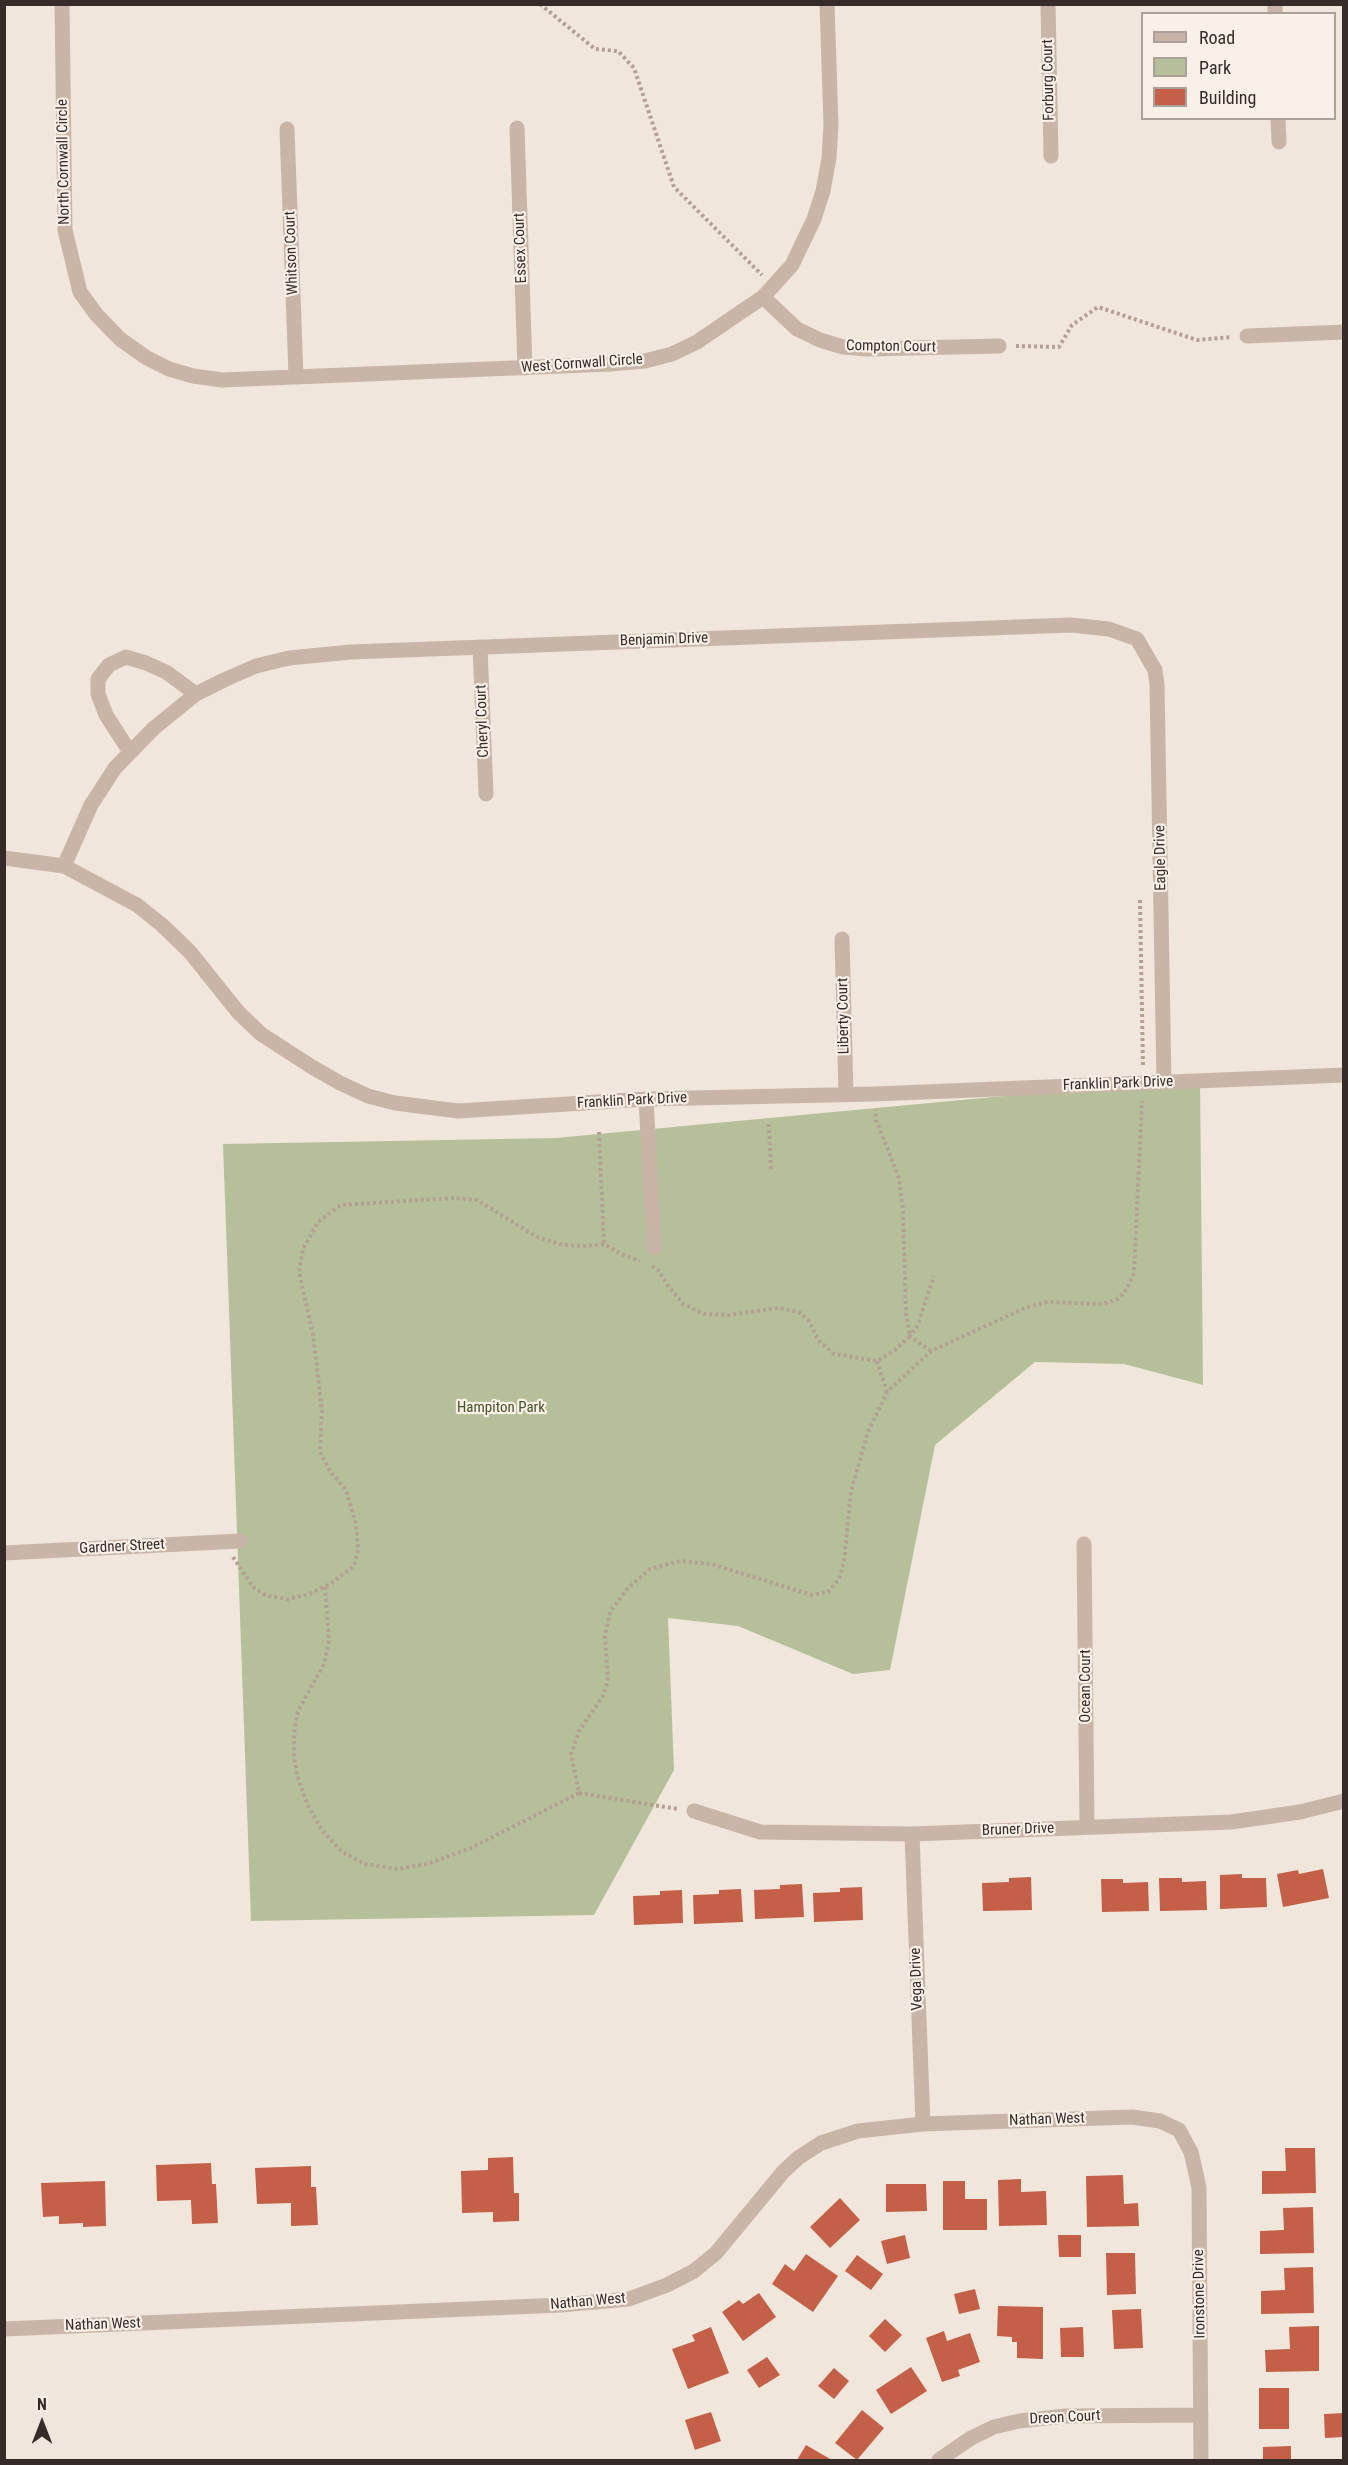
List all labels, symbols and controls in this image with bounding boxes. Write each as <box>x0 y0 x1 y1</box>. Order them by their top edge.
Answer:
legend <box>1141 12 1336 120</box>
text: Road <box>1199 27 1235 48</box>
street label: Forburg Court <box>1039 39 1059 121</box>
text: Park <box>1199 57 1231 78</box>
text: Building <box>1199 87 1256 108</box>
street label: North Cornwall Circle <box>54 99 74 225</box>
street label: Whitson Court <box>282 211 302 295</box>
street label: Essex Court <box>511 212 531 284</box>
street label: Compton Court <box>846 337 936 357</box>
street label: West Cornwall Circle <box>521 351 643 377</box>
street label: Benjamin Drive <box>620 629 708 651</box>
street label: Cheryl Court <box>473 684 493 758</box>
street label: Eagle Drive <box>1151 825 1171 891</box>
street label: Liberty Court <box>834 977 854 1055</box>
street label: Franklin Park Drive <box>1063 1073 1173 1095</box>
street label: Franklin Park Drive <box>576 1089 688 1113</box>
park label: Hampiton Park <box>457 1399 545 1417</box>
street label: Gardner Street <box>79 1536 165 1558</box>
street label: Ocean Court <box>1077 1649 1095 1723</box>
street label: Bruner Drive <box>982 1820 1054 1840</box>
street label: Vega Drive <box>907 1947 927 2011</box>
street label: Nathan West <box>1009 2110 1085 2130</box>
street label: Ironstone Drive <box>1190 2249 1210 2339</box>
street label: Nathan West <box>550 2290 626 2314</box>
street label: Nathan West <box>65 2315 141 2335</box>
north arrow <box>12 2393 72 2453</box>
text: N <box>37 2395 47 2414</box>
street label: Dreon Court <box>1029 2407 1101 2429</box>

